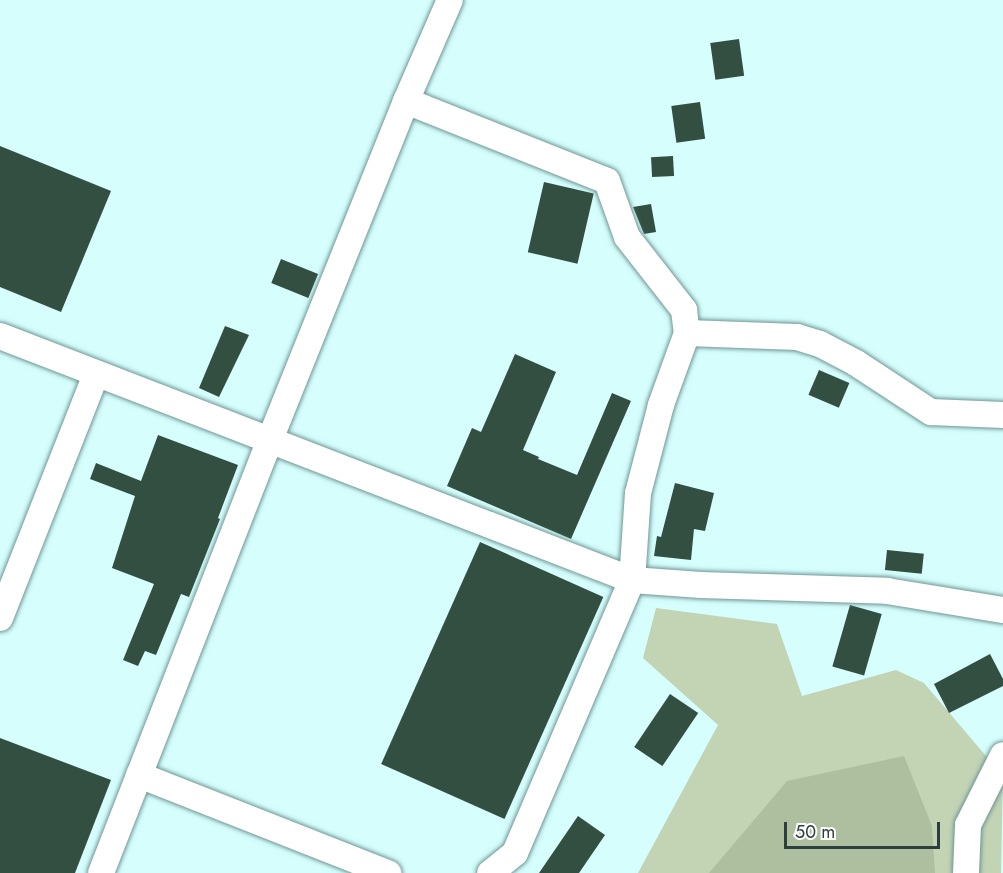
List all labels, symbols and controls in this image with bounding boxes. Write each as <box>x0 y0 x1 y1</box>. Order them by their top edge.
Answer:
scale bar <box>787 810 943 848</box>
text: 50 m <box>795 819 835 845</box>

